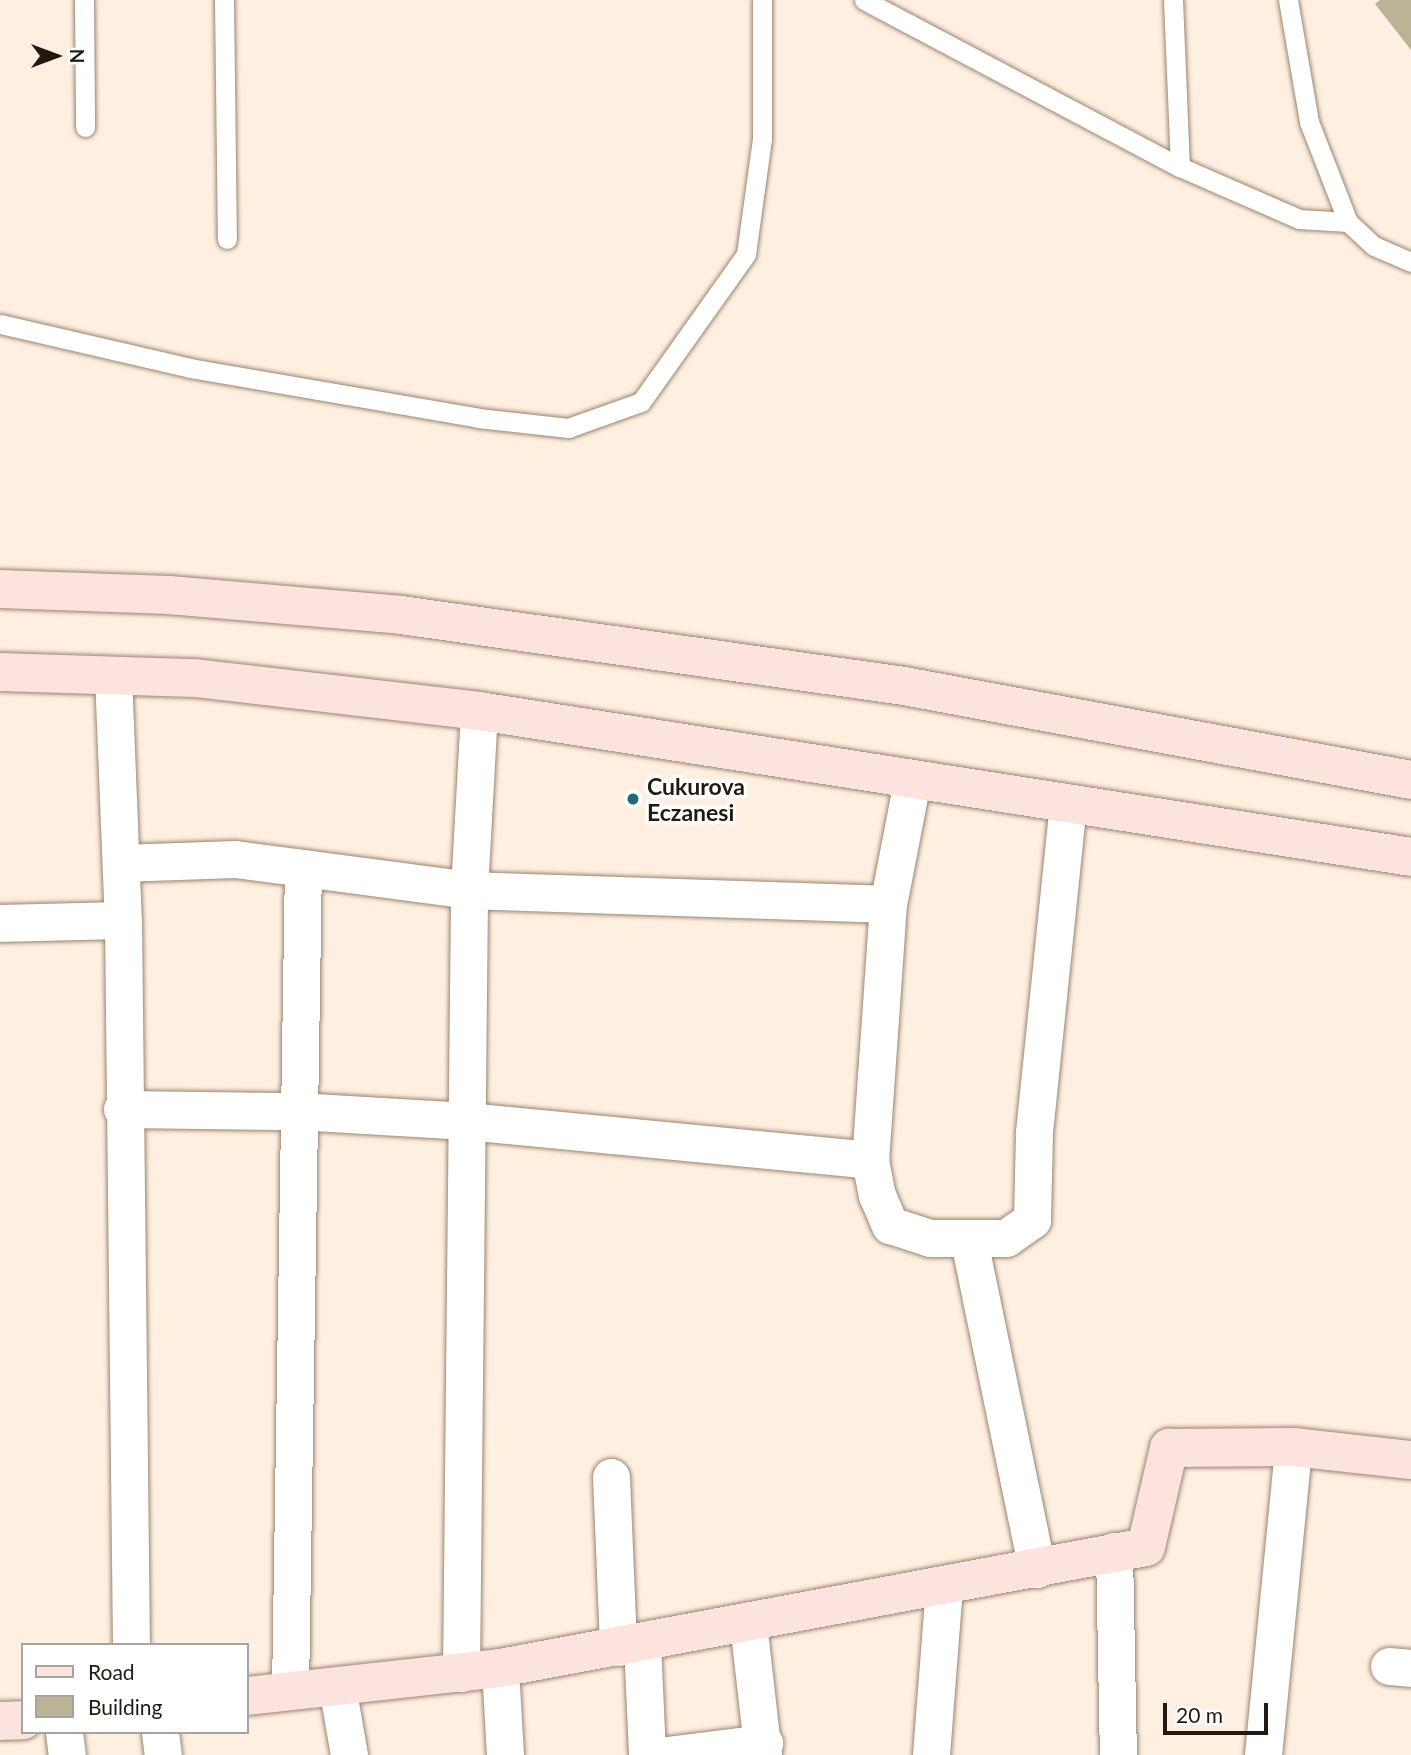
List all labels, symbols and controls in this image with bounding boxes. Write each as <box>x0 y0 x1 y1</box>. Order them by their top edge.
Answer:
north arrow <box>21 21 91 91</box>
text: N <box>66 49 89 63</box>
place label: Cukurova Eczanesi <box>647 772 745 826</box>
marker: Cukurova Eczanesi <box>625 791 641 807</box>
legend <box>21 1643 248 1734</box>
text: Road <box>88 1659 135 1684</box>
scale bar <box>1166 1688 1271 1732</box>
text: Building <box>88 1694 163 1719</box>
text: 20 m <box>1176 1702 1223 1727</box>

